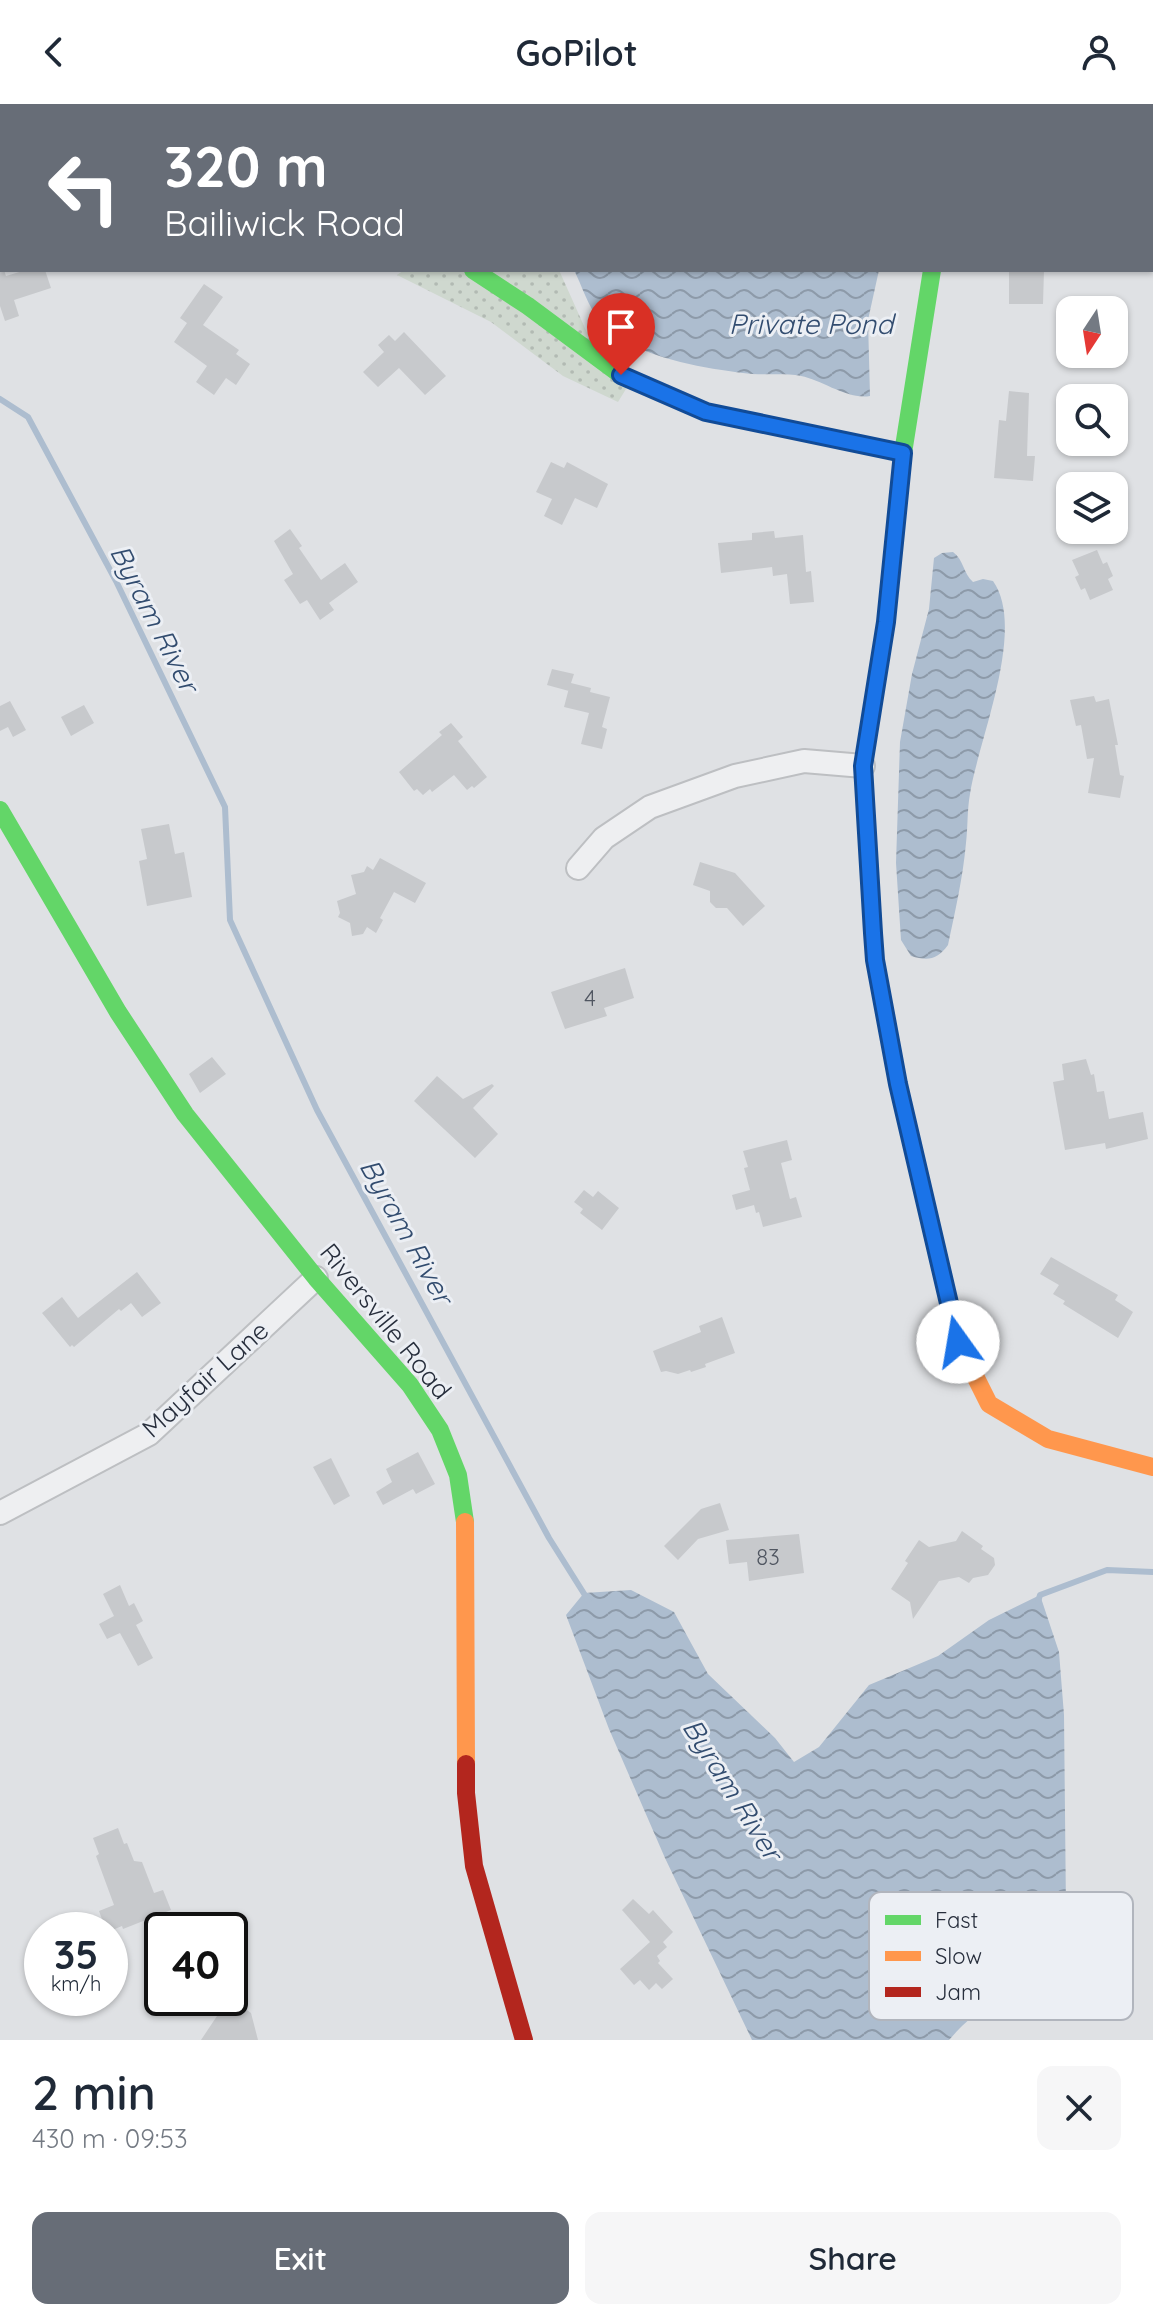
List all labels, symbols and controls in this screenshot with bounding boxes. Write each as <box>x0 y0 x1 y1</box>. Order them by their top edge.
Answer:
icon: back <box>32 30 76 74</box>
text: GoPilot <box>515 30 638 75</box>
icon: person <box>1077 30 1121 74</box>
text: 320 m <box>164 131 328 201</box>
icon: left <box>32 136 136 240</box>
text: Bailiwick Road <box>164 200 405 245</box>
pin <box>587 293 655 375</box>
north arrow <box>1056 296 1128 368</box>
map controls <box>1056 296 1128 544</box>
icon: arrive <box>599 305 643 349</box>
water label: Private Pond <box>729 306 896 341</box>
button: search <box>1056 384 1128 456</box>
button: layers <box>1056 472 1128 544</box>
water label: Byram River <box>103 538 209 700</box>
house number: 4 <box>584 984 596 1012</box>
water label: Byram River <box>353 1152 463 1313</box>
street label: Riversville Road <box>313 1236 459 1406</box>
position arrow <box>916 1300 1000 1384</box>
street label: Mayfair Lane <box>135 1314 275 1444</box>
house number: 83 <box>756 1543 780 1571</box>
water label: Byram River <box>676 1712 792 1869</box>
legend <box>869 1892 1133 2020</box>
text: Fast <box>935 1906 978 1934</box>
speed limit sign: 40 <box>144 1912 248 2016</box>
text: 35 <box>54 1929 98 1979</box>
text: Slow <box>935 1942 982 1970</box>
text: km/h <box>51 1971 101 1996</box>
text: Jam <box>935 1978 981 2006</box>
text: 2 min <box>32 2062 156 2122</box>
button: close <box>1037 2066 1121 2150</box>
text: 430 m · 09:53 <box>32 2122 188 2155</box>
button: Exit <box>32 2212 569 2304</box>
button: Share <box>585 2212 1121 2304</box>

